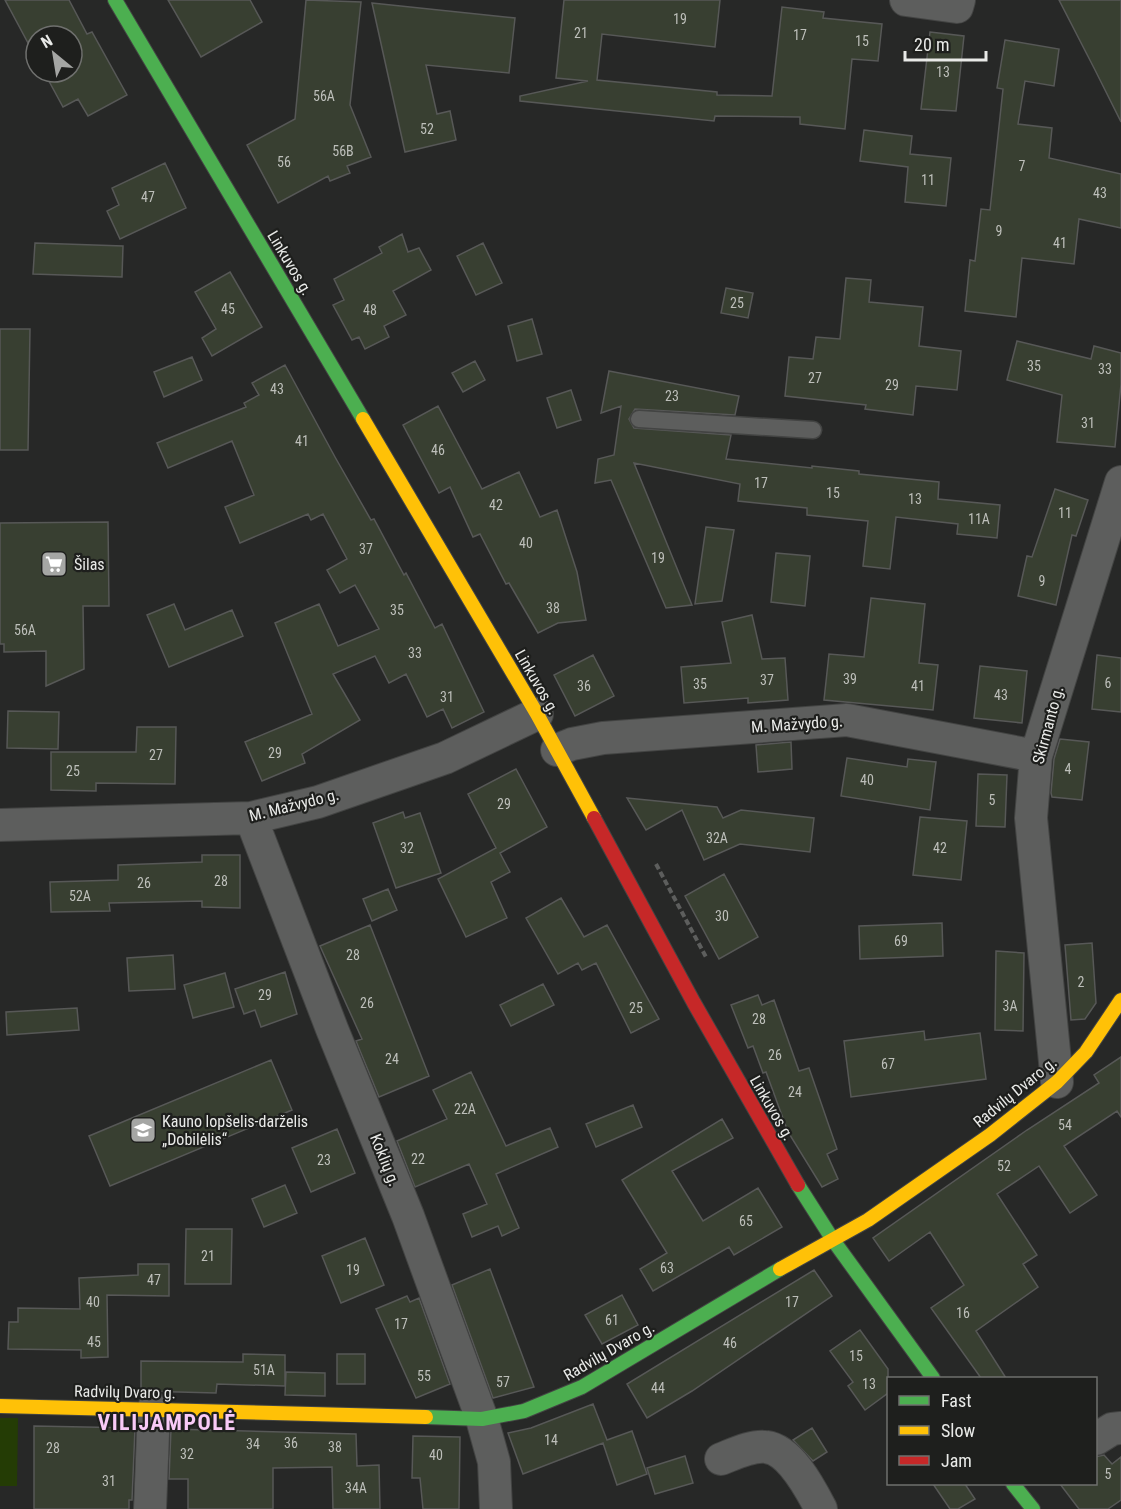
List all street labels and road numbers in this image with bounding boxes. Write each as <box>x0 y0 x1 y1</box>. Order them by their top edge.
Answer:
street label: Linkuvos g. <box>263 227 317 299</box>
street label: Linkuvos g. <box>511 646 563 718</box>
street label: Skirmanto g. <box>1028 684 1068 766</box>
street label: M. Mažvydo g. <box>750 711 844 737</box>
street label: M. Mažvydo g. <box>247 785 341 825</box>
street label: Radvilų Dvaro g. <box>969 1053 1061 1131</box>
street label: Linkuvos g. <box>746 1072 798 1144</box>
street label: Koklių g. <box>366 1131 404 1189</box>
street label: Radvilų Dvaro g. <box>560 1317 658 1385</box>
street label: Radvilų Dvaro g. <box>74 1382 176 1402</box>

